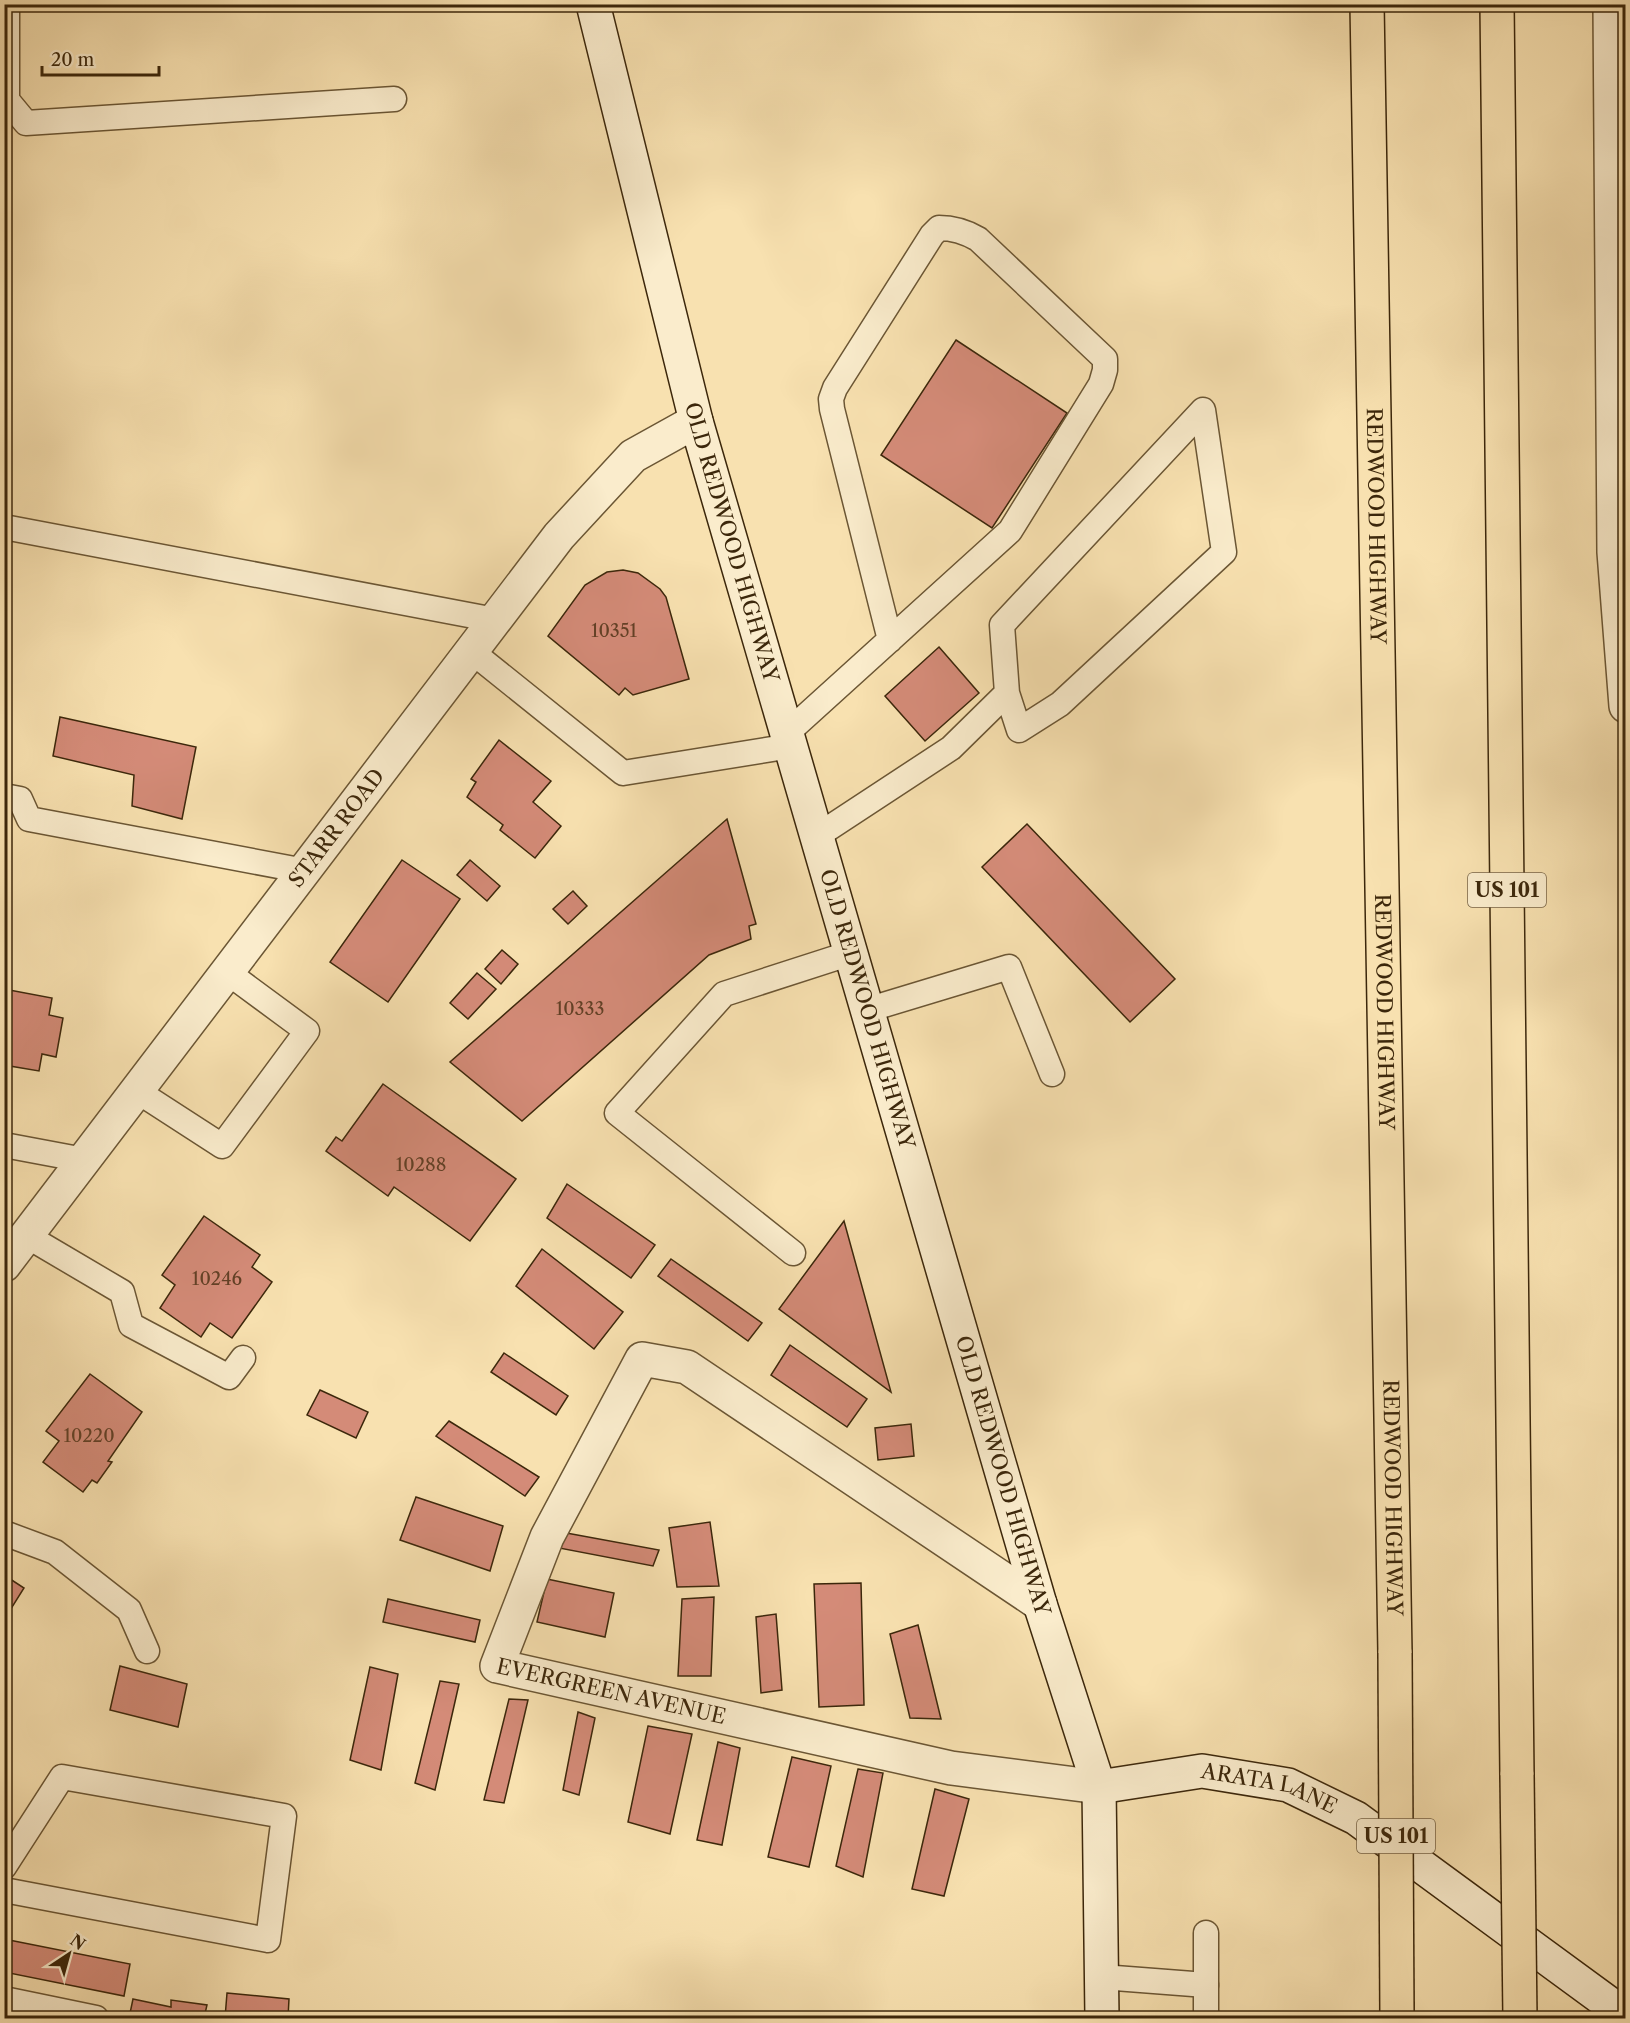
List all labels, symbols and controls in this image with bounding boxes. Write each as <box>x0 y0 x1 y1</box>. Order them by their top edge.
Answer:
scale bar <box>42 39 159 77</box>
text: 20 m <box>51 49 95 71</box>
street label: OLD REDWOOD HIGHWAY <box>680 400 785 686</box>
street label: REDWOOD HIGHWAY <box>1362 407 1391 646</box>
house number: 10351 <box>591 620 638 642</box>
street label: STARR ROAD <box>283 764 389 892</box>
street label: OLD REDWOOD HIGHWAY <box>815 866 920 1153</box>
road number: US 101 <box>1468 873 1546 907</box>
street label: REDWOOD HIGHWAY <box>1370 893 1399 1132</box>
house number: 10333 <box>556 998 604 1020</box>
house number: 10288 <box>396 1154 446 1176</box>
house number: 10246 <box>192 1268 242 1290</box>
street label: OLD REDWOOD HIGHWAY <box>951 1333 1056 1620</box>
street label: REDWOOD HIGHWAY <box>1378 1379 1407 1617</box>
house number: 10220 <box>63 1425 115 1447</box>
street label: EVERGREEN AVENUE <box>494 1653 728 1729</box>
street label: ARATA LANE <box>1199 1758 1341 1819</box>
road number: US 101 <box>1357 1819 1435 1853</box>
north arrow <box>39 1924 99 1984</box>
text: N <box>66 1930 89 1954</box>

